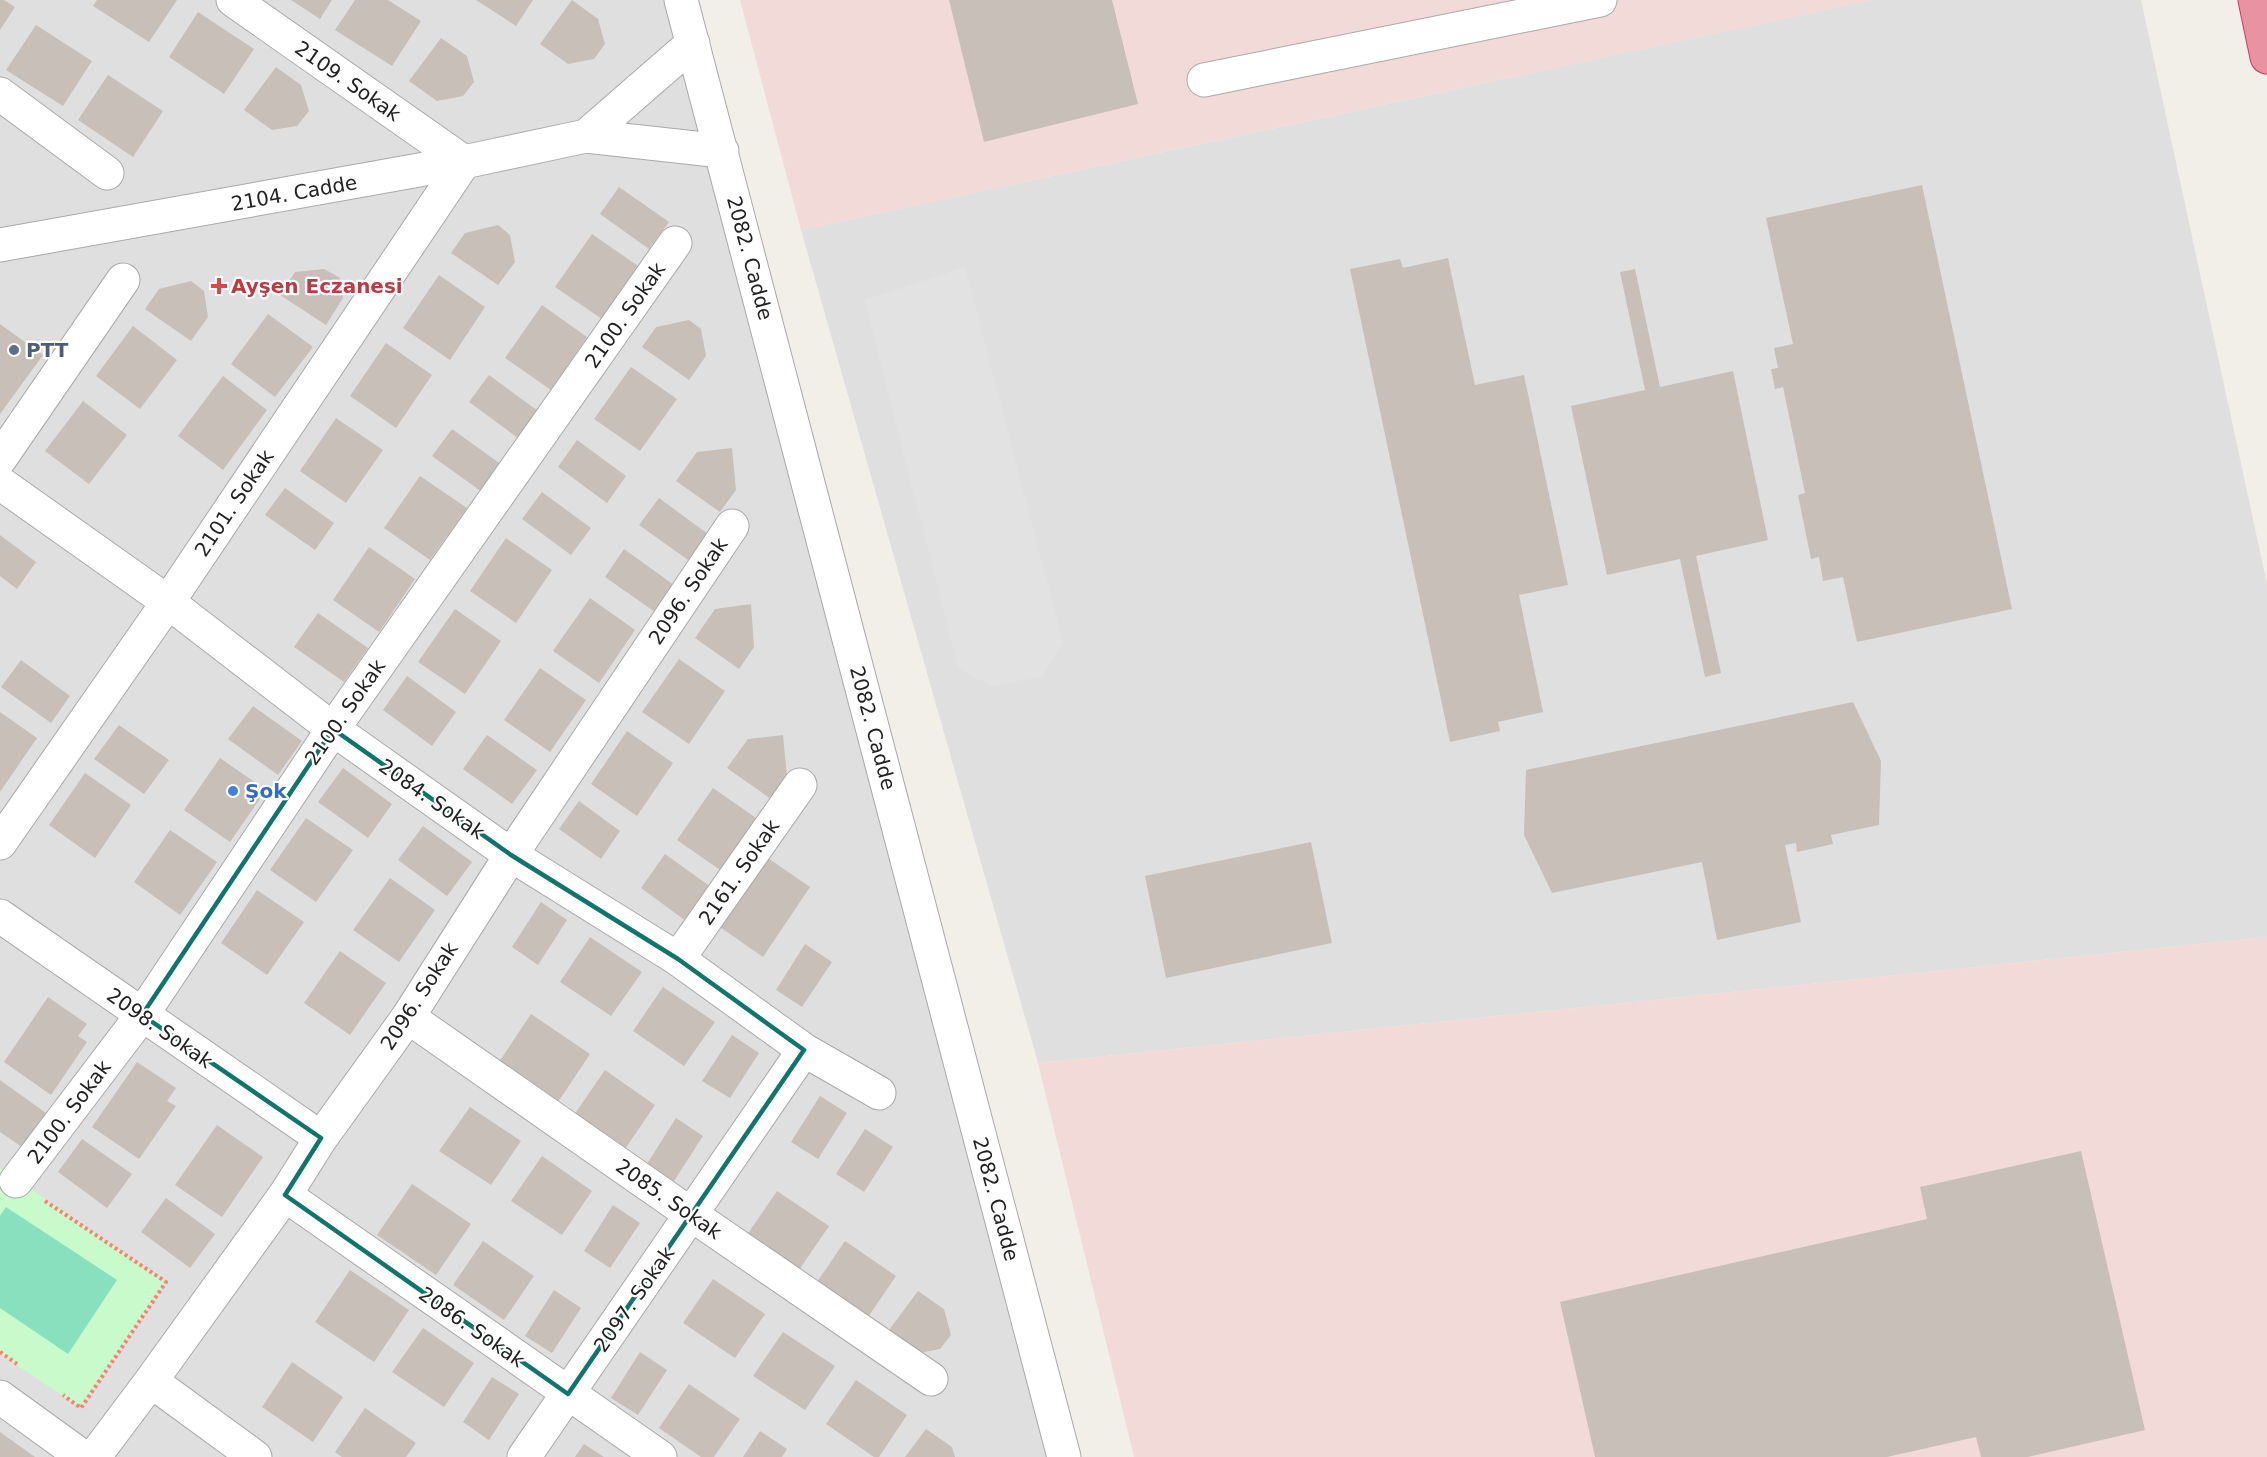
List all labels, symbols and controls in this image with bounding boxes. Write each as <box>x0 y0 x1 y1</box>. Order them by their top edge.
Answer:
street label: 2109. Sokak <box>290 36 406 127</box>
street label: 2104. Cadde <box>229 170 359 216</box>
street label: 2082. Cadde <box>722 193 778 323</box>
street label: 2100. Sokak <box>580 257 671 373</box>
place label: Ayşen Eczanesi <box>231 274 403 298</box>
marker: Ayşen Eczanesi <box>212 279 226 293</box>
place label: PTT <box>26 338 69 362</box>
marker: PTT <box>7 343 21 357</box>
street label: 2101. Sokak <box>189 445 279 561</box>
street label: 2096. Sokak <box>643 533 733 649</box>
street label: 2100. Sokak <box>300 654 391 770</box>
street label: 2082. Cadde <box>845 663 901 793</box>
street label: 2084. Sokak <box>374 754 490 845</box>
place label: Şok <box>245 779 287 803</box>
marker: Şok <box>226 784 240 798</box>
street label: 2161. Sokak <box>694 814 785 930</box>
street label: 2096. Sokak <box>375 937 463 1054</box>
street label: 2098. Sokak <box>102 983 218 1074</box>
street label: 2100. Sokak <box>22 1055 116 1169</box>
street label: 2082. Cadde <box>968 1134 1024 1264</box>
street label: 2085. Sokak <box>611 1154 727 1245</box>
street label: 2097. Sokak <box>589 1241 680 1357</box>
street label: 2086. Sokak <box>414 1282 530 1373</box>

